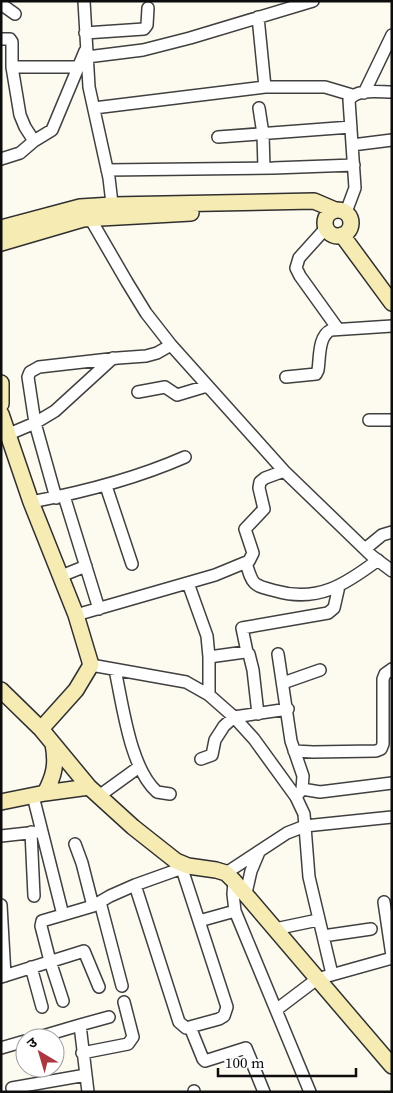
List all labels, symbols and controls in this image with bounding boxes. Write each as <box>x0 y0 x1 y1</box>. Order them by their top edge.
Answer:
north arrow <box>15 1028 65 1078</box>
text: उ <box>23 1032 42 1053</box>
scale bar <box>218 1046 356 1078</box>
text: 100 m <box>225 1052 265 1073</box>

